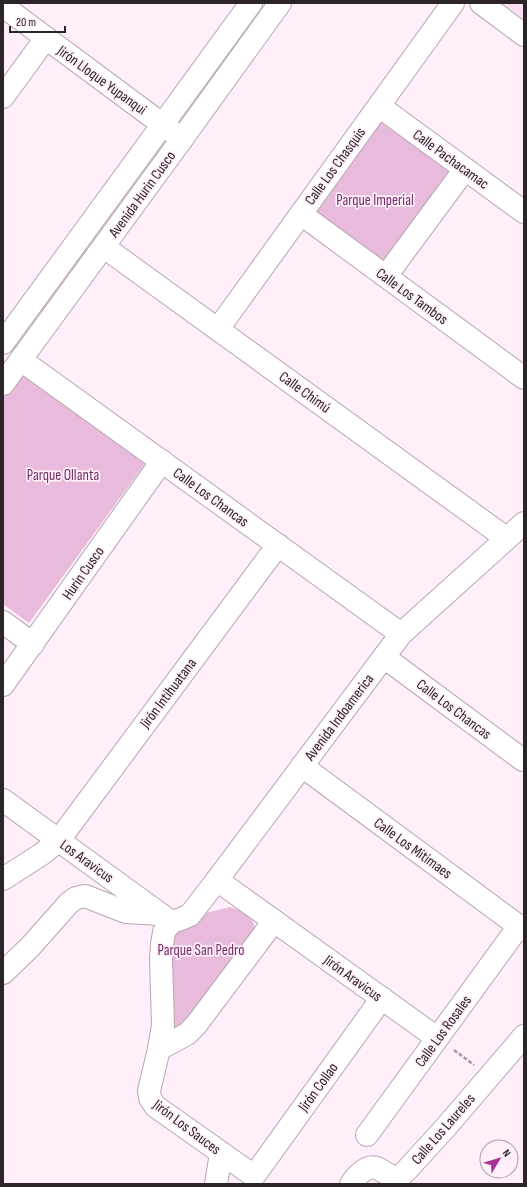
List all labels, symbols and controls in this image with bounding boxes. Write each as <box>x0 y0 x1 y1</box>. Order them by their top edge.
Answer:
scale bar <box>10 8 65 34</box>
text: 20 m <box>16 15 36 30</box>
street label: Jirón Lloque Yupanqui <box>52 41 150 119</box>
street label: Calle Los Chasquis <box>301 124 370 209</box>
street label: Calle Pachacamac <box>409 125 493 194</box>
street label: Avenida Hurin Cusco <box>104 147 180 242</box>
park label: Parque Imperial <box>336 191 414 210</box>
street label: Calle Los Tambos <box>372 264 451 329</box>
street label: Calle Chimú <box>275 367 334 417</box>
street label: Calle Los Chancas <box>169 464 252 531</box>
park label: Parque Ollanta <box>27 466 99 485</box>
street label: Hurin Cusco <box>58 543 109 604</box>
street label: Jirón Intihuatana <box>135 654 201 733</box>
street label: Avenida Indoamerica <box>300 670 378 765</box>
street label: Calle Los Chancas <box>412 675 495 744</box>
street label: Calle Los Mitimaes <box>370 814 456 883</box>
street label: Los Aravicus <box>56 835 117 887</box>
park label: Parque San Pedro <box>158 941 244 960</box>
street label: Jirón Aravicus <box>319 950 386 1006</box>
street label: Calle Los Rosales <box>411 992 476 1071</box>
street label: Jirón Collao <box>294 1059 343 1116</box>
street label: Calle Los Laureles <box>407 1090 479 1169</box>
street label: Jirón Los Sauces <box>148 1095 224 1159</box>
north arrow <box>479 1139 519 1179</box>
text: N <box>500 1147 513 1160</box>

